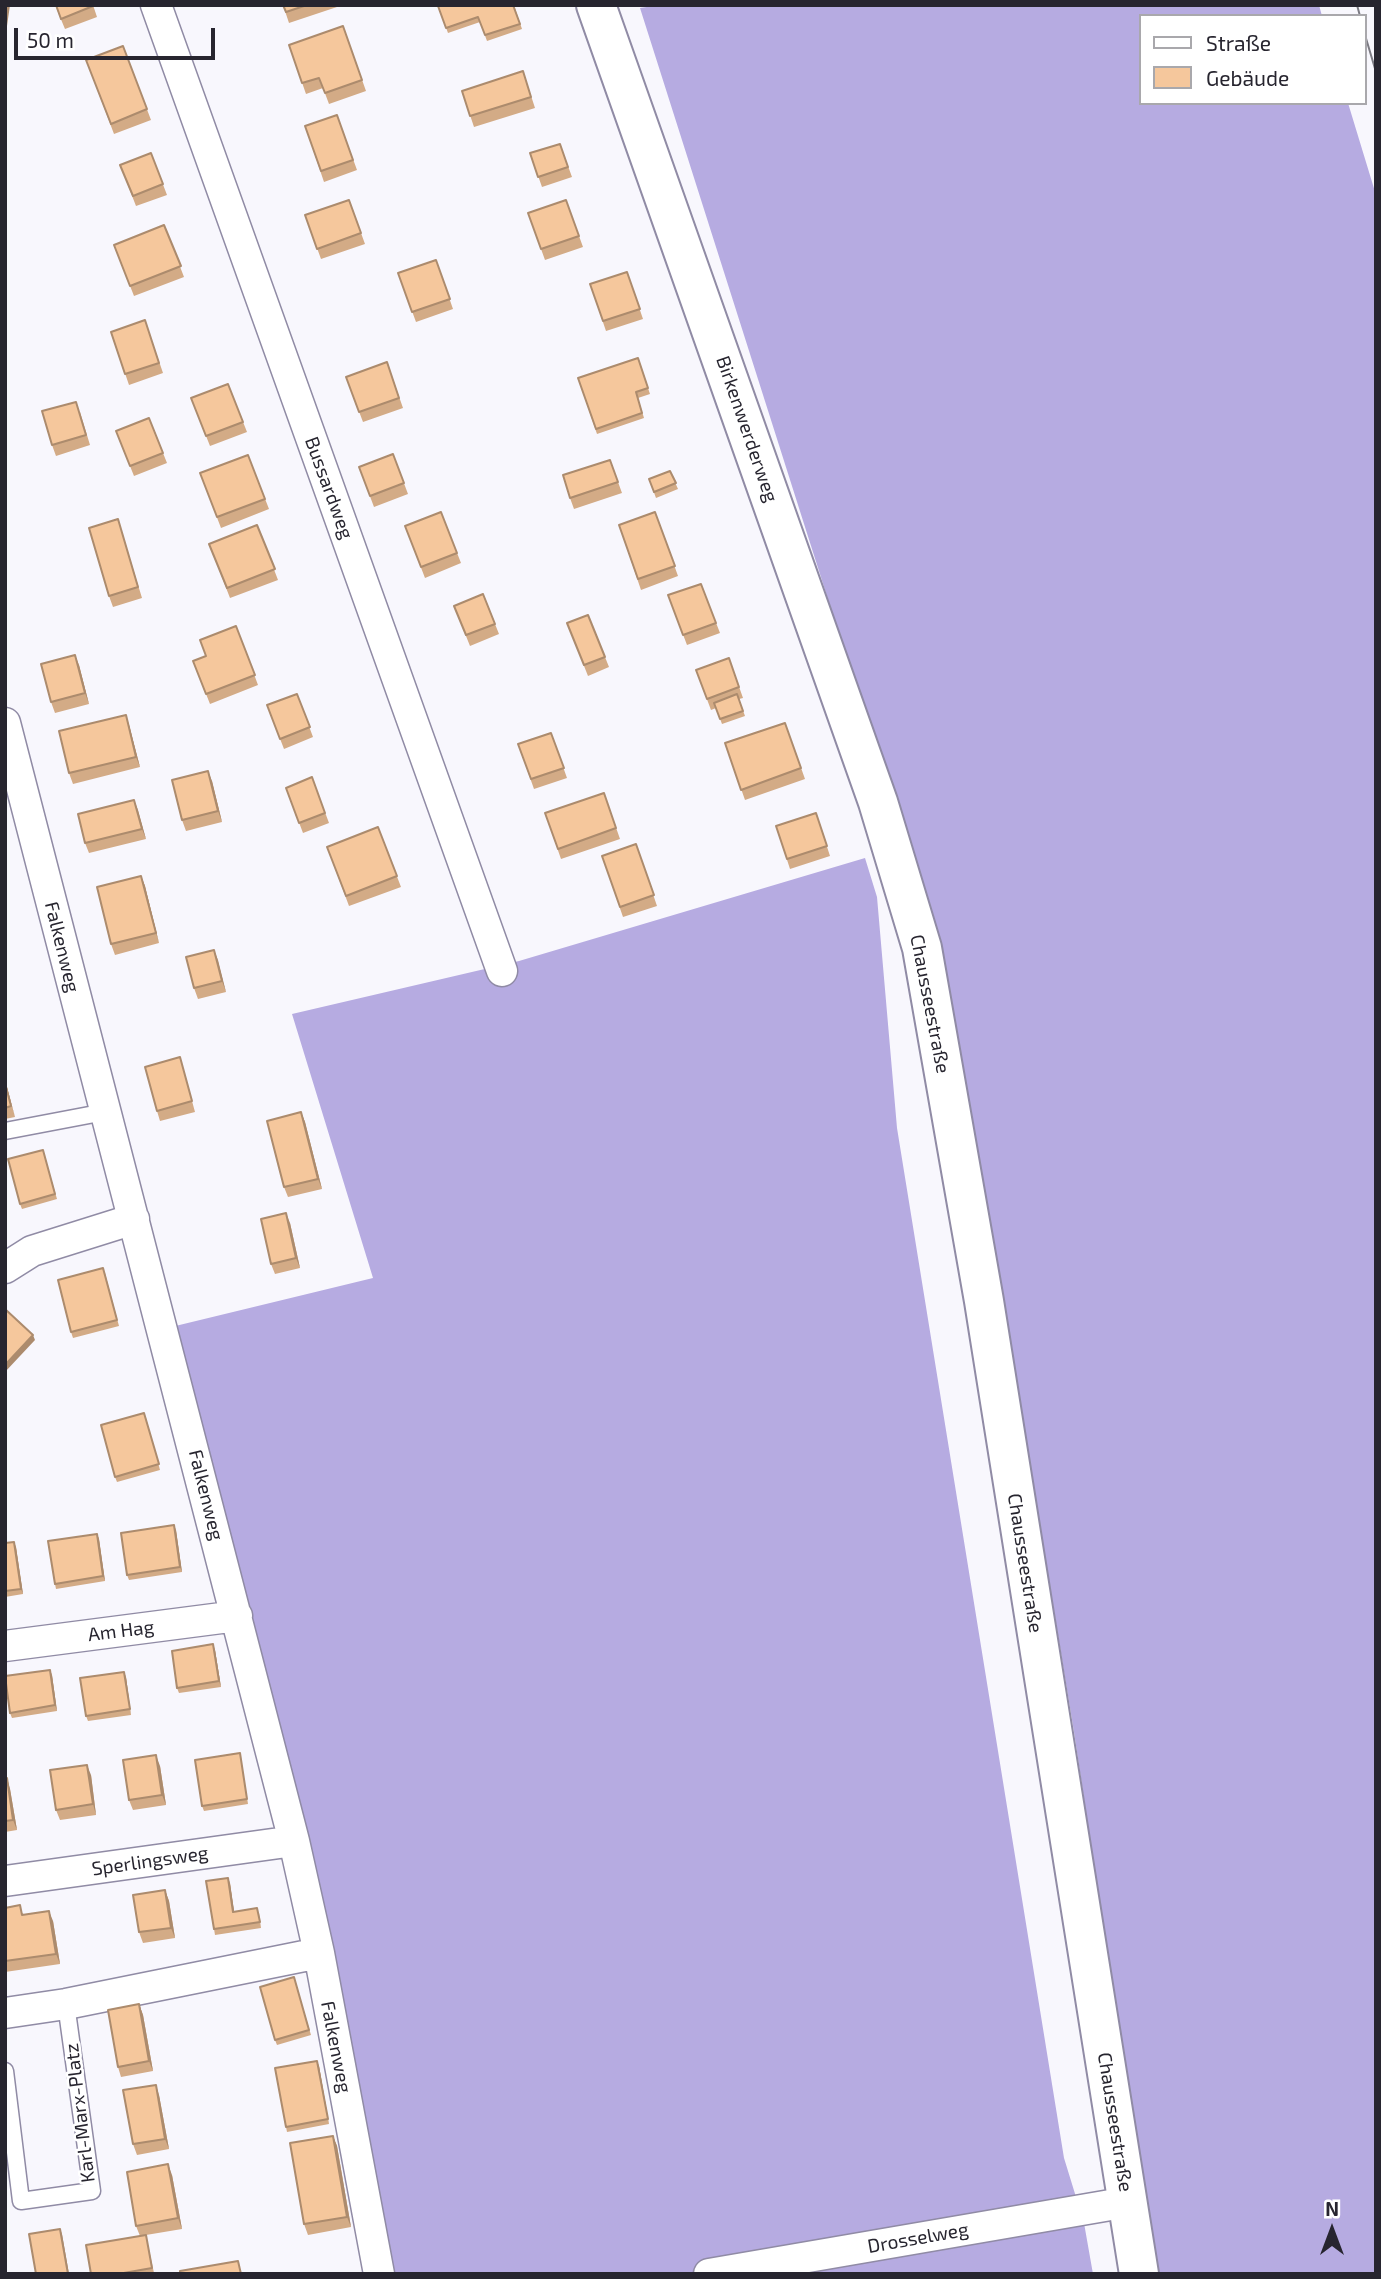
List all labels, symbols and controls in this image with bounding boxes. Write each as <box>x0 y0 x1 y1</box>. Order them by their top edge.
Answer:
scale bar <box>18 14 219 58</box>
legend <box>1140 14 1367 105</box>
text: 50 m <box>27 27 74 52</box>
text: Straße <box>1206 30 1271 55</box>
text: Gebäude <box>1206 65 1289 90</box>
street label: Birkenwerderweg <box>711 353 783 505</box>
street label: Bussardweg <box>300 434 358 542</box>
street label: Falkenweg <box>40 899 84 995</box>
street label: Chausseestraße <box>905 933 955 1075</box>
street label: Falkenweg <box>184 1447 228 1543</box>
street label: Chausseestraße <box>1003 1492 1047 1634</box>
street label: Am Hag <box>87 1616 155 1646</box>
street label: Sperlingsweg <box>90 1842 210 1880</box>
street label: Falkenweg <box>316 1999 356 2095</box>
street label: Karl-Marx-Platz <box>60 2042 100 2184</box>
street label: Chausseestraße <box>1093 2051 1137 2193</box>
north arrow <box>1297 2195 1367 2265</box>
text: N <box>1325 2197 1339 2220</box>
street label: Drosselweg <box>866 2218 970 2258</box>

